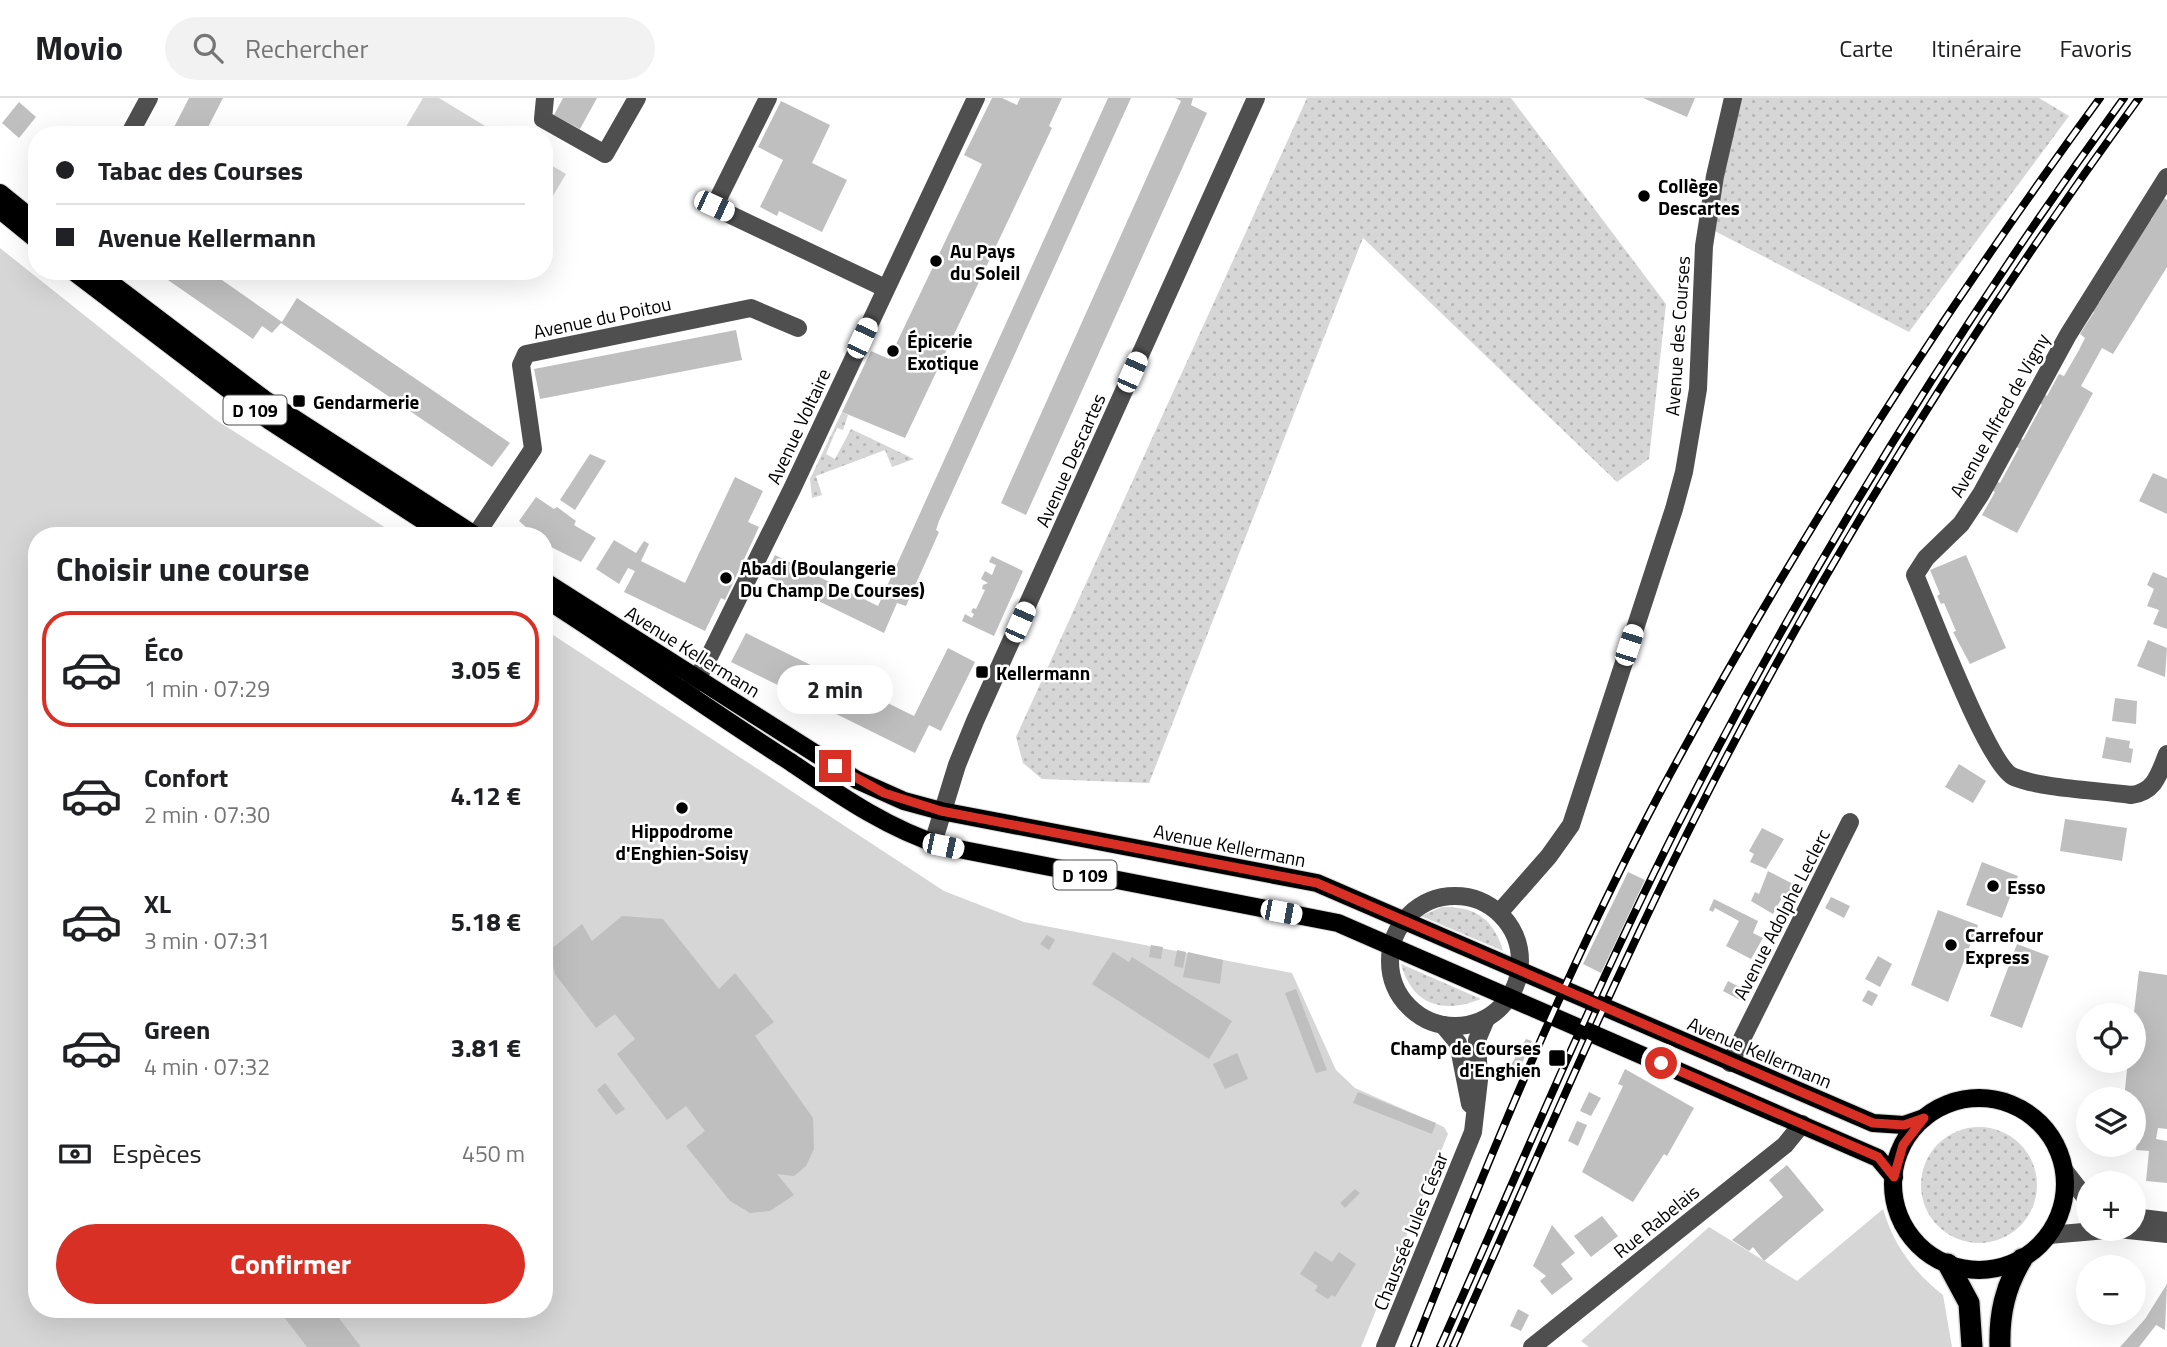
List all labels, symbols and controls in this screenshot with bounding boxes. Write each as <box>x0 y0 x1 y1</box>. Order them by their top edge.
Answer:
search box <box>165 17 655 80</box>
text: Movio <box>35 23 123 73</box>
icon: search <box>189 29 227 67</box>
text: Rechercher <box>245 29 368 68</box>
text: Carte <box>1839 30 1893 66</box>
text: Itinéraire <box>1931 30 2022 66</box>
text: Favoris <box>2060 30 2132 66</box>
text: Tabac des Courses <box>98 151 303 190</box>
place label: Collège Descartes <box>1658 171 1740 222</box>
car <box>691 188 738 224</box>
marker: Collège Descartes <box>1636 188 1652 204</box>
text: Avenue Kellermann <box>98 218 316 257</box>
place label: Au Pays du Soleil <box>950 236 1020 287</box>
marker: Au Pays du Soleil <box>928 253 944 269</box>
street label: Avenue des Courses <box>1657 255 1697 417</box>
street label: Avenue du Poitou <box>530 288 674 346</box>
car <box>844 315 881 361</box>
place label: Épicerie Exotique <box>907 326 979 377</box>
street label: Avenue Alfred de Vigny <box>1942 328 2056 502</box>
marker: Épicerie Exotique <box>885 343 901 359</box>
car <box>1114 349 1151 395</box>
street label: Avenue Voltaire <box>758 363 838 489</box>
place label: Gendarmerie <box>313 387 420 416</box>
street label: Avenue Descartes <box>1028 388 1113 532</box>
marker: Gendarmerie <box>291 393 307 409</box>
road number: D 109 <box>224 396 286 424</box>
text: Choisir une course <box>56 545 310 593</box>
place label: Abadi (Boulangerie Du Champ De Courses) <box>740 553 925 604</box>
marker: Abadi (Boulangerie Du Champ De Courses) <box>718 570 734 586</box>
street label: Avenue Kellermann <box>620 598 766 704</box>
car <box>1002 599 1039 645</box>
car <box>1613 622 1646 668</box>
text: Éco <box>144 632 184 671</box>
icon: car <box>60 638 123 701</box>
text: 3.05 € <box>450 650 521 689</box>
place label: Kellermann <box>996 658 1090 687</box>
callout: 2 min <box>777 664 893 714</box>
marker: Kellermann <box>974 664 990 680</box>
text: 1 min · 07:29 <box>144 671 270 706</box>
text: 2 min <box>807 672 863 707</box>
route end <box>819 750 851 782</box>
text: Confort <box>144 758 228 797</box>
icon: car <box>60 764 123 827</box>
text: 4.12 € <box>450 776 521 815</box>
text: 2 min · 07:30 <box>144 797 270 832</box>
marker: Hippodrome d'Enghien-Soisy <box>674 800 690 816</box>
place label: Hippodrome d'Enghien-Soisy <box>616 816 749 867</box>
street label: Avenue Kellermann <box>1151 816 1309 874</box>
street label: Avenue Adolphe Leclerc <box>1725 823 1837 1005</box>
car <box>921 831 966 861</box>
road number: D 109 <box>1054 860 1116 890</box>
place label: Esso <box>2007 872 2046 901</box>
marker: Esso <box>1985 878 2001 894</box>
text: XL <box>144 884 171 923</box>
icon: car <box>60 890 123 953</box>
car <box>1259 898 1304 926</box>
text: 5.18 € <box>450 902 521 941</box>
place label: Carrefour Express <box>1965 920 2043 971</box>
text: 3 min · 07:31 <box>144 923 270 958</box>
marker: Carrefour Express <box>1943 937 1959 953</box>
map controls <box>2076 1003 2146 1325</box>
button: locate <box>2076 1003 2146 1073</box>
street label: Avenue Kellermann <box>1683 1008 1837 1096</box>
text: Green <box>144 1010 210 1049</box>
icon: car <box>60 1016 123 1079</box>
text: 3.81 € <box>450 1028 521 1067</box>
place label: Champ de Courses d'Enghien <box>1390 1033 1541 1084</box>
route start <box>1645 1047 1677 1079</box>
marker: Champ de Courses d'Enghien <box>1547 1048 1567 1068</box>
text: 4 min · 07:32 <box>144 1049 270 1084</box>
button: layers <box>2076 1087 2146 1157</box>
text: Espèces <box>112 1134 202 1173</box>
icon: cash <box>56 1135 94 1173</box>
text: 450 m <box>462 1136 525 1171</box>
street label: Chaussée Jules César <box>1365 1147 1455 1315</box>
button: + <box>2076 1171 2146 1241</box>
street label: Rue Rabelais <box>1607 1177 1705 1265</box>
button: Confirmer <box>56 1224 525 1304</box>
button: − <box>2076 1255 2146 1325</box>

